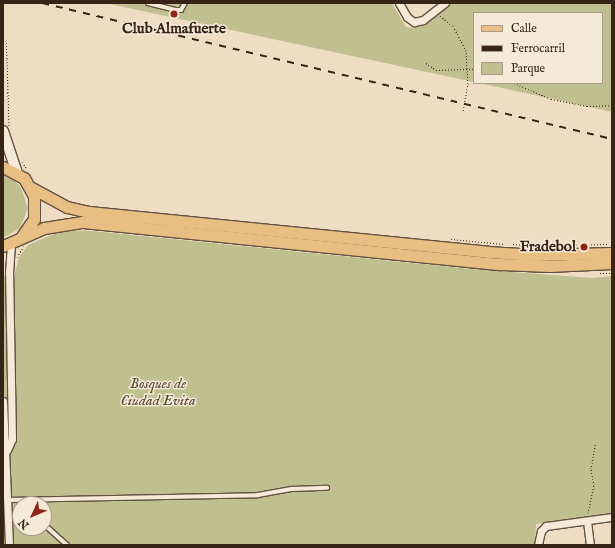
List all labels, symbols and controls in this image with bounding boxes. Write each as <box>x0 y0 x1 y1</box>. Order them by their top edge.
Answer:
marker: Club Almafuerte <box>169 9 179 19</box>
legend <box>473 12 603 84</box>
place label: Club Almafuerte <box>122 20 226 38</box>
text: Calle <box>511 21 537 36</box>
text: Ferrocarril <box>511 41 565 56</box>
text: Parque <box>511 61 545 76</box>
place label: Fradebol <box>520 238 576 256</box>
marker: Fradebol <box>579 242 589 252</box>
park label: Bosques de Ciudad Evita <box>120 374 196 409</box>
north arrow <box>12 496 52 536</box>
text: N <box>16 515 32 532</box>

